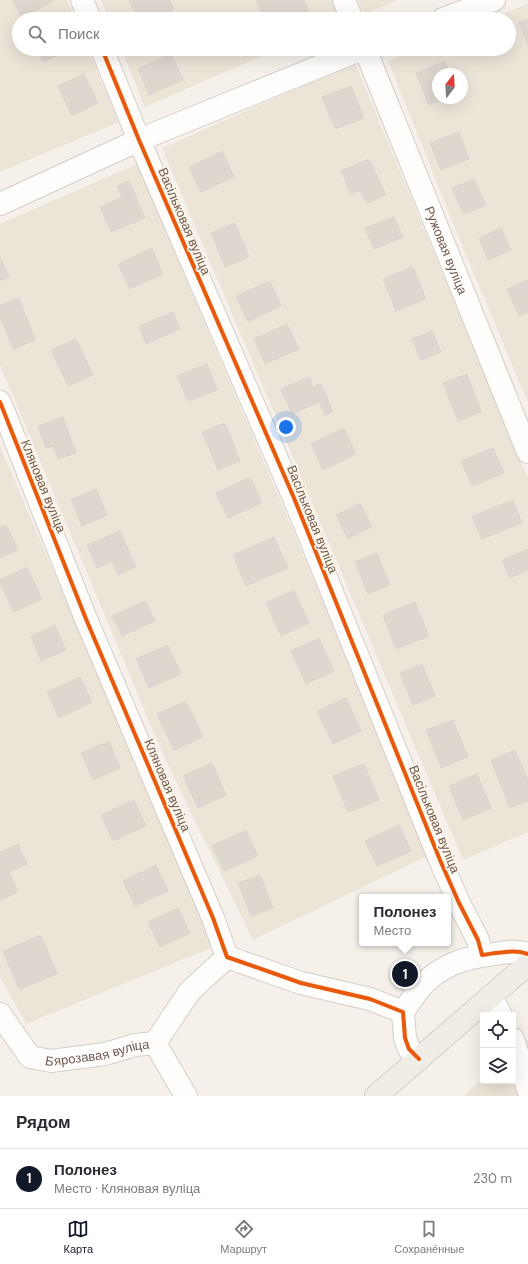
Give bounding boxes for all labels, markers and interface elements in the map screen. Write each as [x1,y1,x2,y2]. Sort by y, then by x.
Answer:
search box [12,12,516,56]
icon: search [26,23,48,45]
text: Поиск [58,24,100,44]
north arrow [432,68,468,104]
street label: Васільковая вуліца [154,165,215,278]
street label: Ружовая вуліца [420,204,472,298]
your location [276,417,296,437]
street label: Кляновая вуліца [17,437,70,536]
street label: Васільковая вуліца [283,463,342,576]
street label: Кляновая вуліца [140,736,195,835]
street label: Васільковая вуліца [405,763,464,876]
popup [359,894,451,946]
text: Полонез [374,902,436,922]
text: Место [374,922,411,939]
pin: 1 [392,959,418,989]
map controls [480,1012,516,1084]
button: locate [480,1012,516,1048]
street label: Бярозавая вуліца [44,1036,151,1070]
button: layers [480,1048,516,1084]
text: Рядом [16,1111,71,1133]
text: Полонез [54,1160,117,1180]
text: 1 [27,1170,31,1187]
text: 230 m [473,1170,512,1187]
text: Место · Кляновая вуліца [54,1180,200,1197]
tab: Карта [64,1218,93,1256]
tab: Маршрут [220,1218,267,1256]
tab: Сохранённые [394,1218,464,1256]

